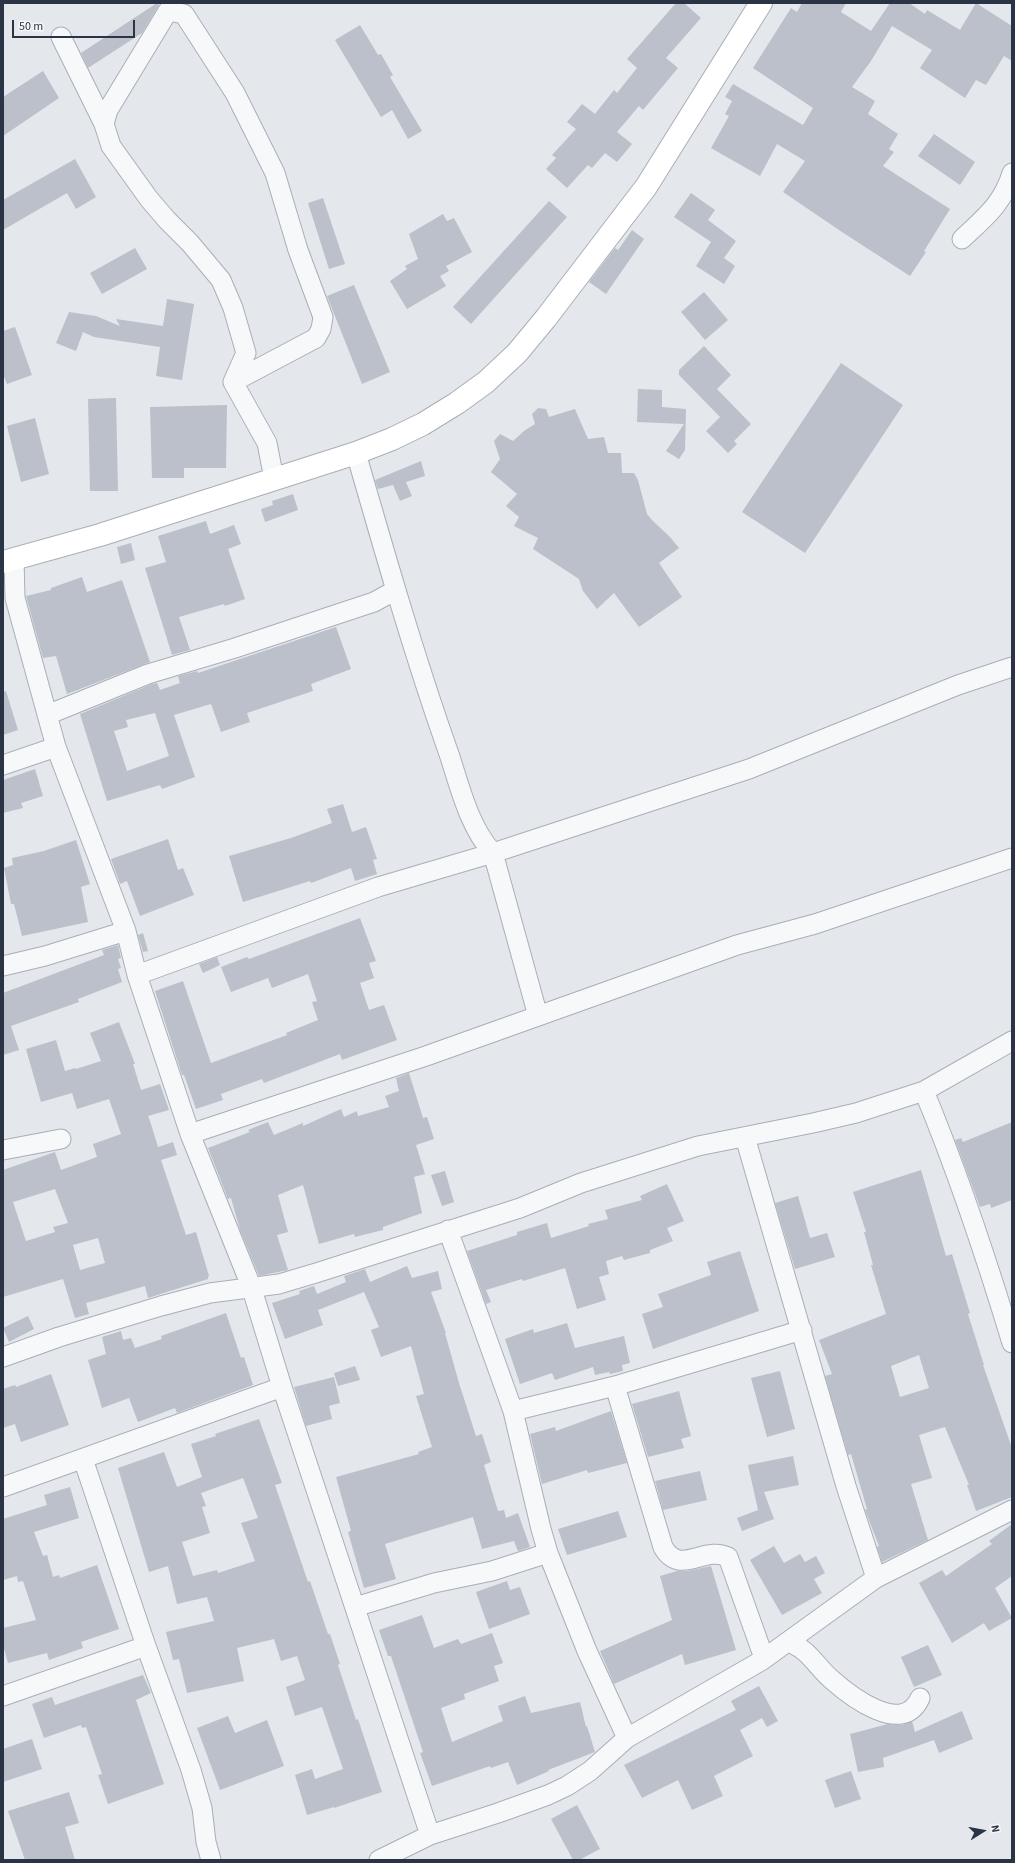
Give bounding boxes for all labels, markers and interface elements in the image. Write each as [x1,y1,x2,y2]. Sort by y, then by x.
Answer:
scale bar [14,12,137,38]
text: 50 m [19,18,43,35]
north arrow [963,1811,1003,1851]
text: N [987,1824,1003,1834]

